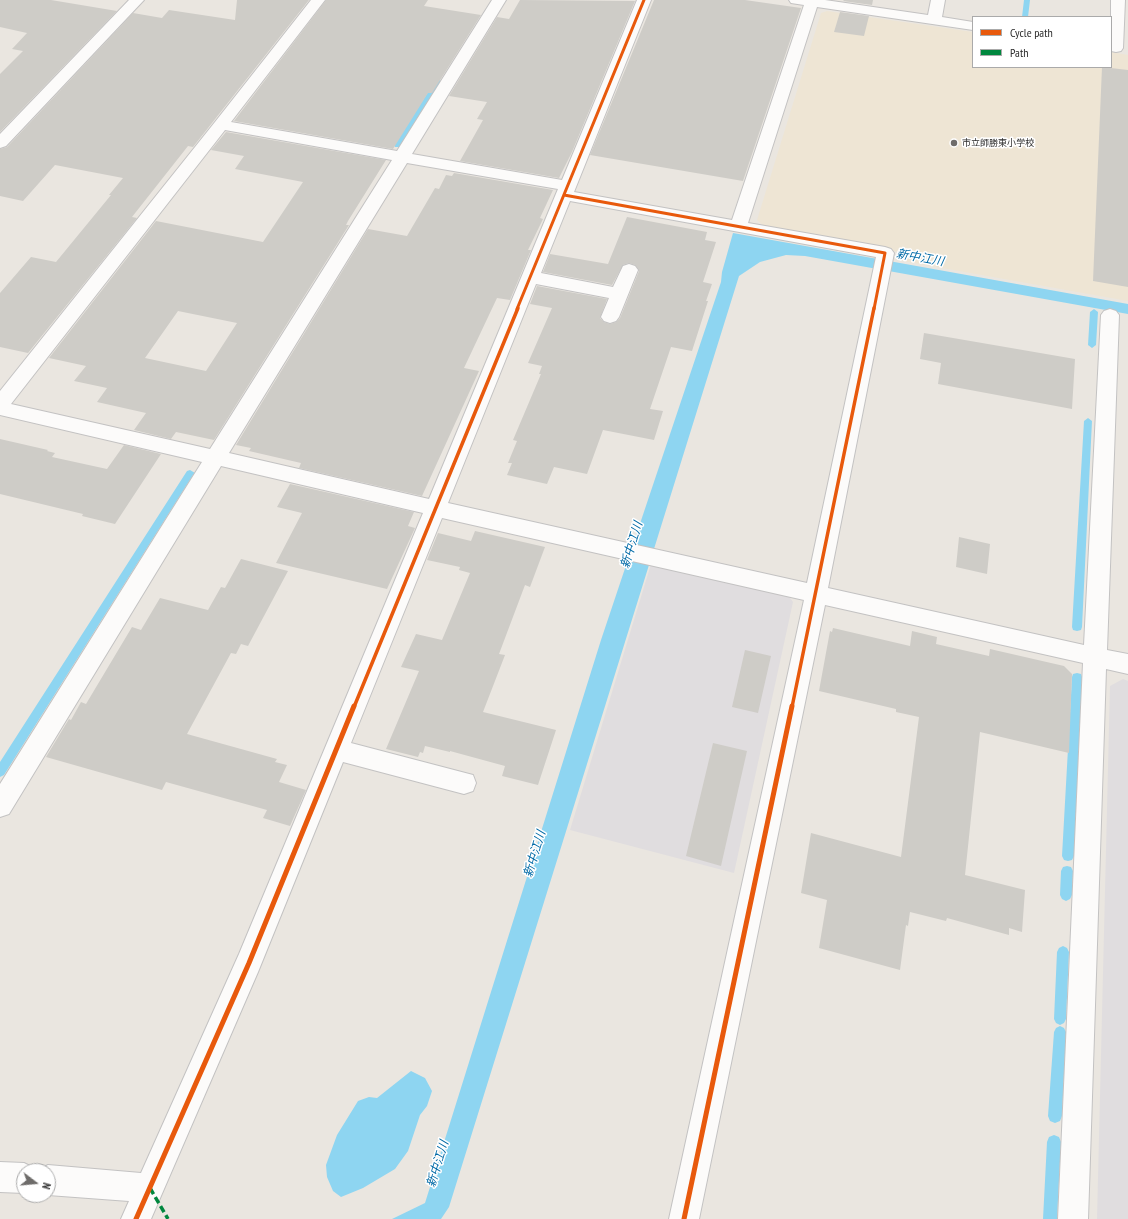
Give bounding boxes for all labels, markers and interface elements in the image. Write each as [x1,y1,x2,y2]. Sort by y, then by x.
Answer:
legend [972,16,1112,68]
text: Cycle path [1010,25,1053,40]
text: Path [1010,45,1028,60]
marker: 市立師勝東小学校 [949,138,959,148]
place label: 市立師勝東小学校 [962,138,1034,148]
water label: 新中江川 [895,247,945,269]
water label: 新中江川 [618,520,646,570]
water label: 新中江川 [521,829,549,879]
water label: 新中江川 [424,1139,452,1189]
north arrow [16,1163,56,1203]
text: N [39,1181,54,1191]

